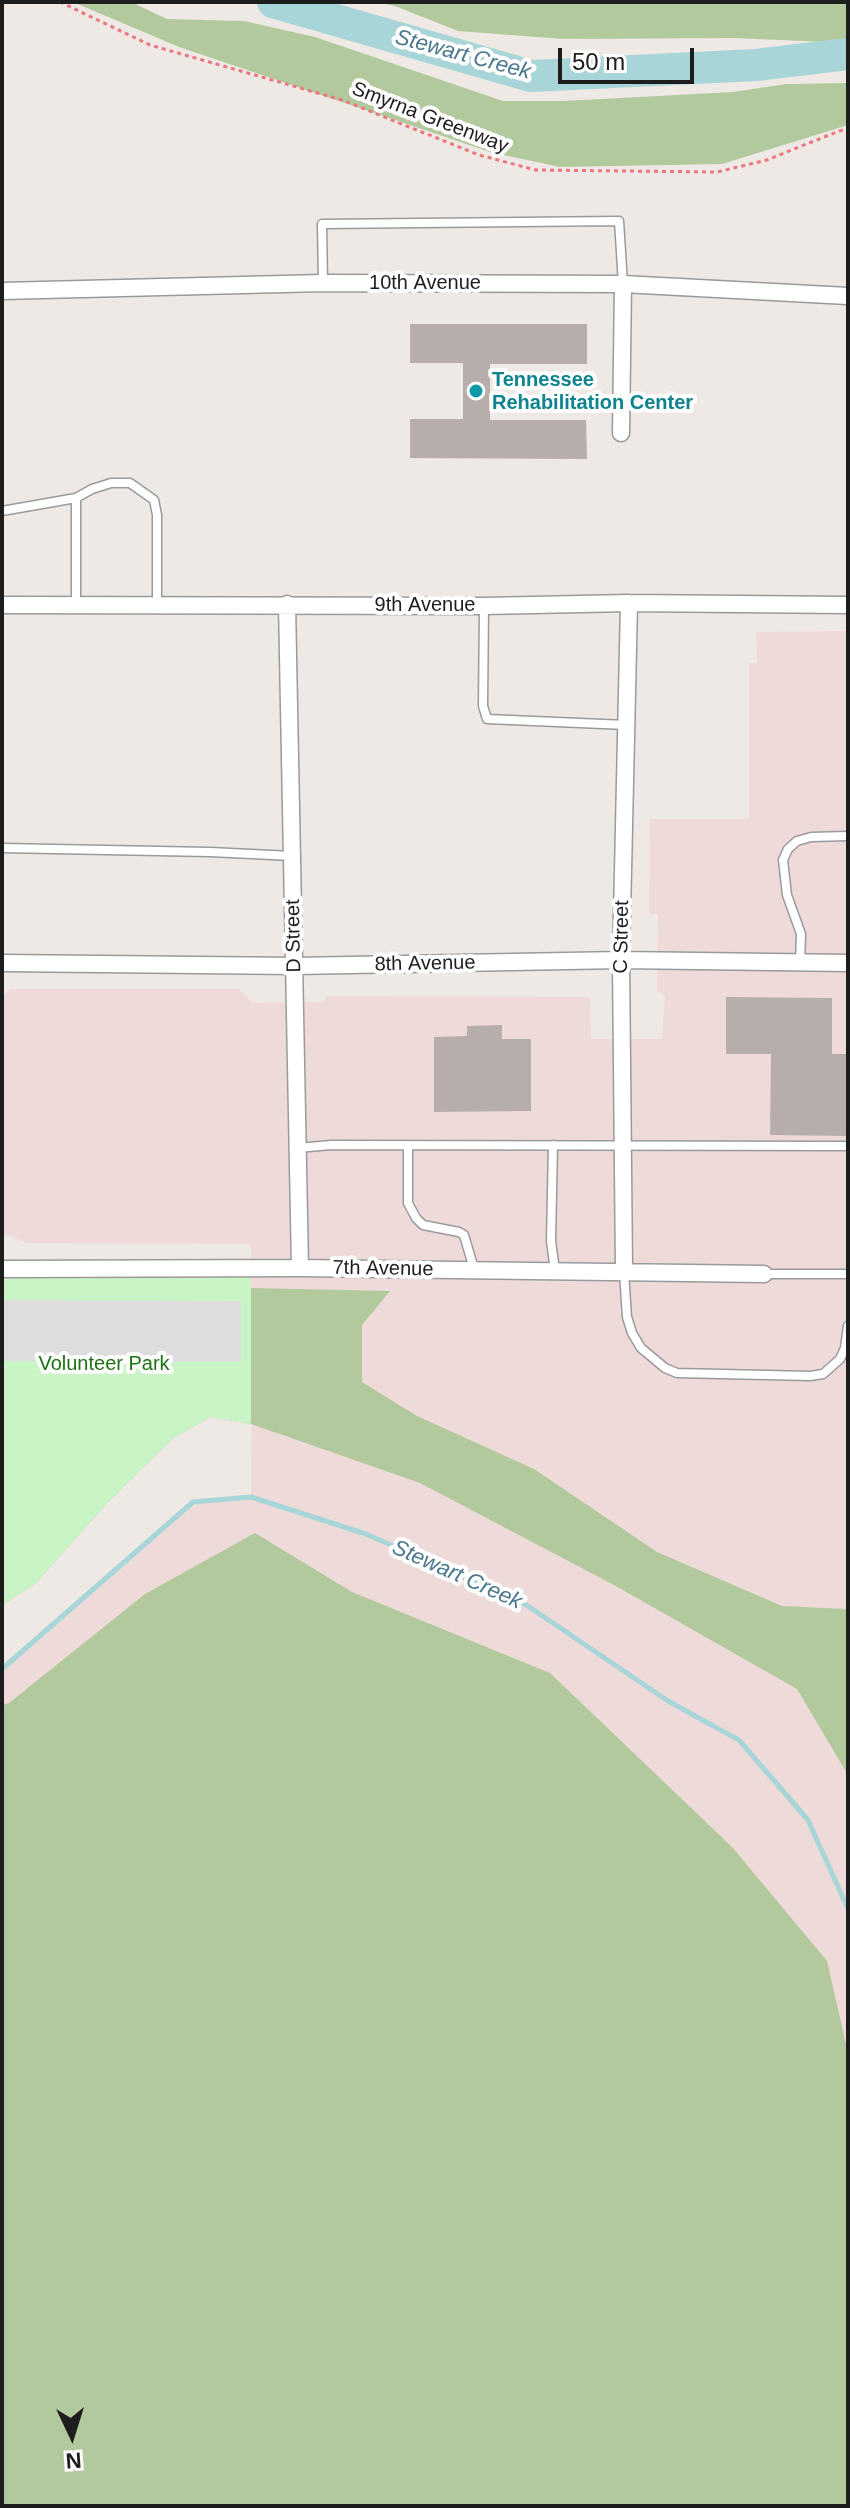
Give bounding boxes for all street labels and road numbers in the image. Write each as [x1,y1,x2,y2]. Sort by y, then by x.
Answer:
street label: Smyrna Greenway [348,77,512,159]
street label: 10th Avenue [369,271,481,295]
street label: 9th Avenue [375,593,475,617]
street label: D Street [281,899,307,973]
street label: C Street [609,900,635,974]
street label: 8th Avenue [374,951,476,977]
street label: 7th Avenue [332,1256,434,1282]

